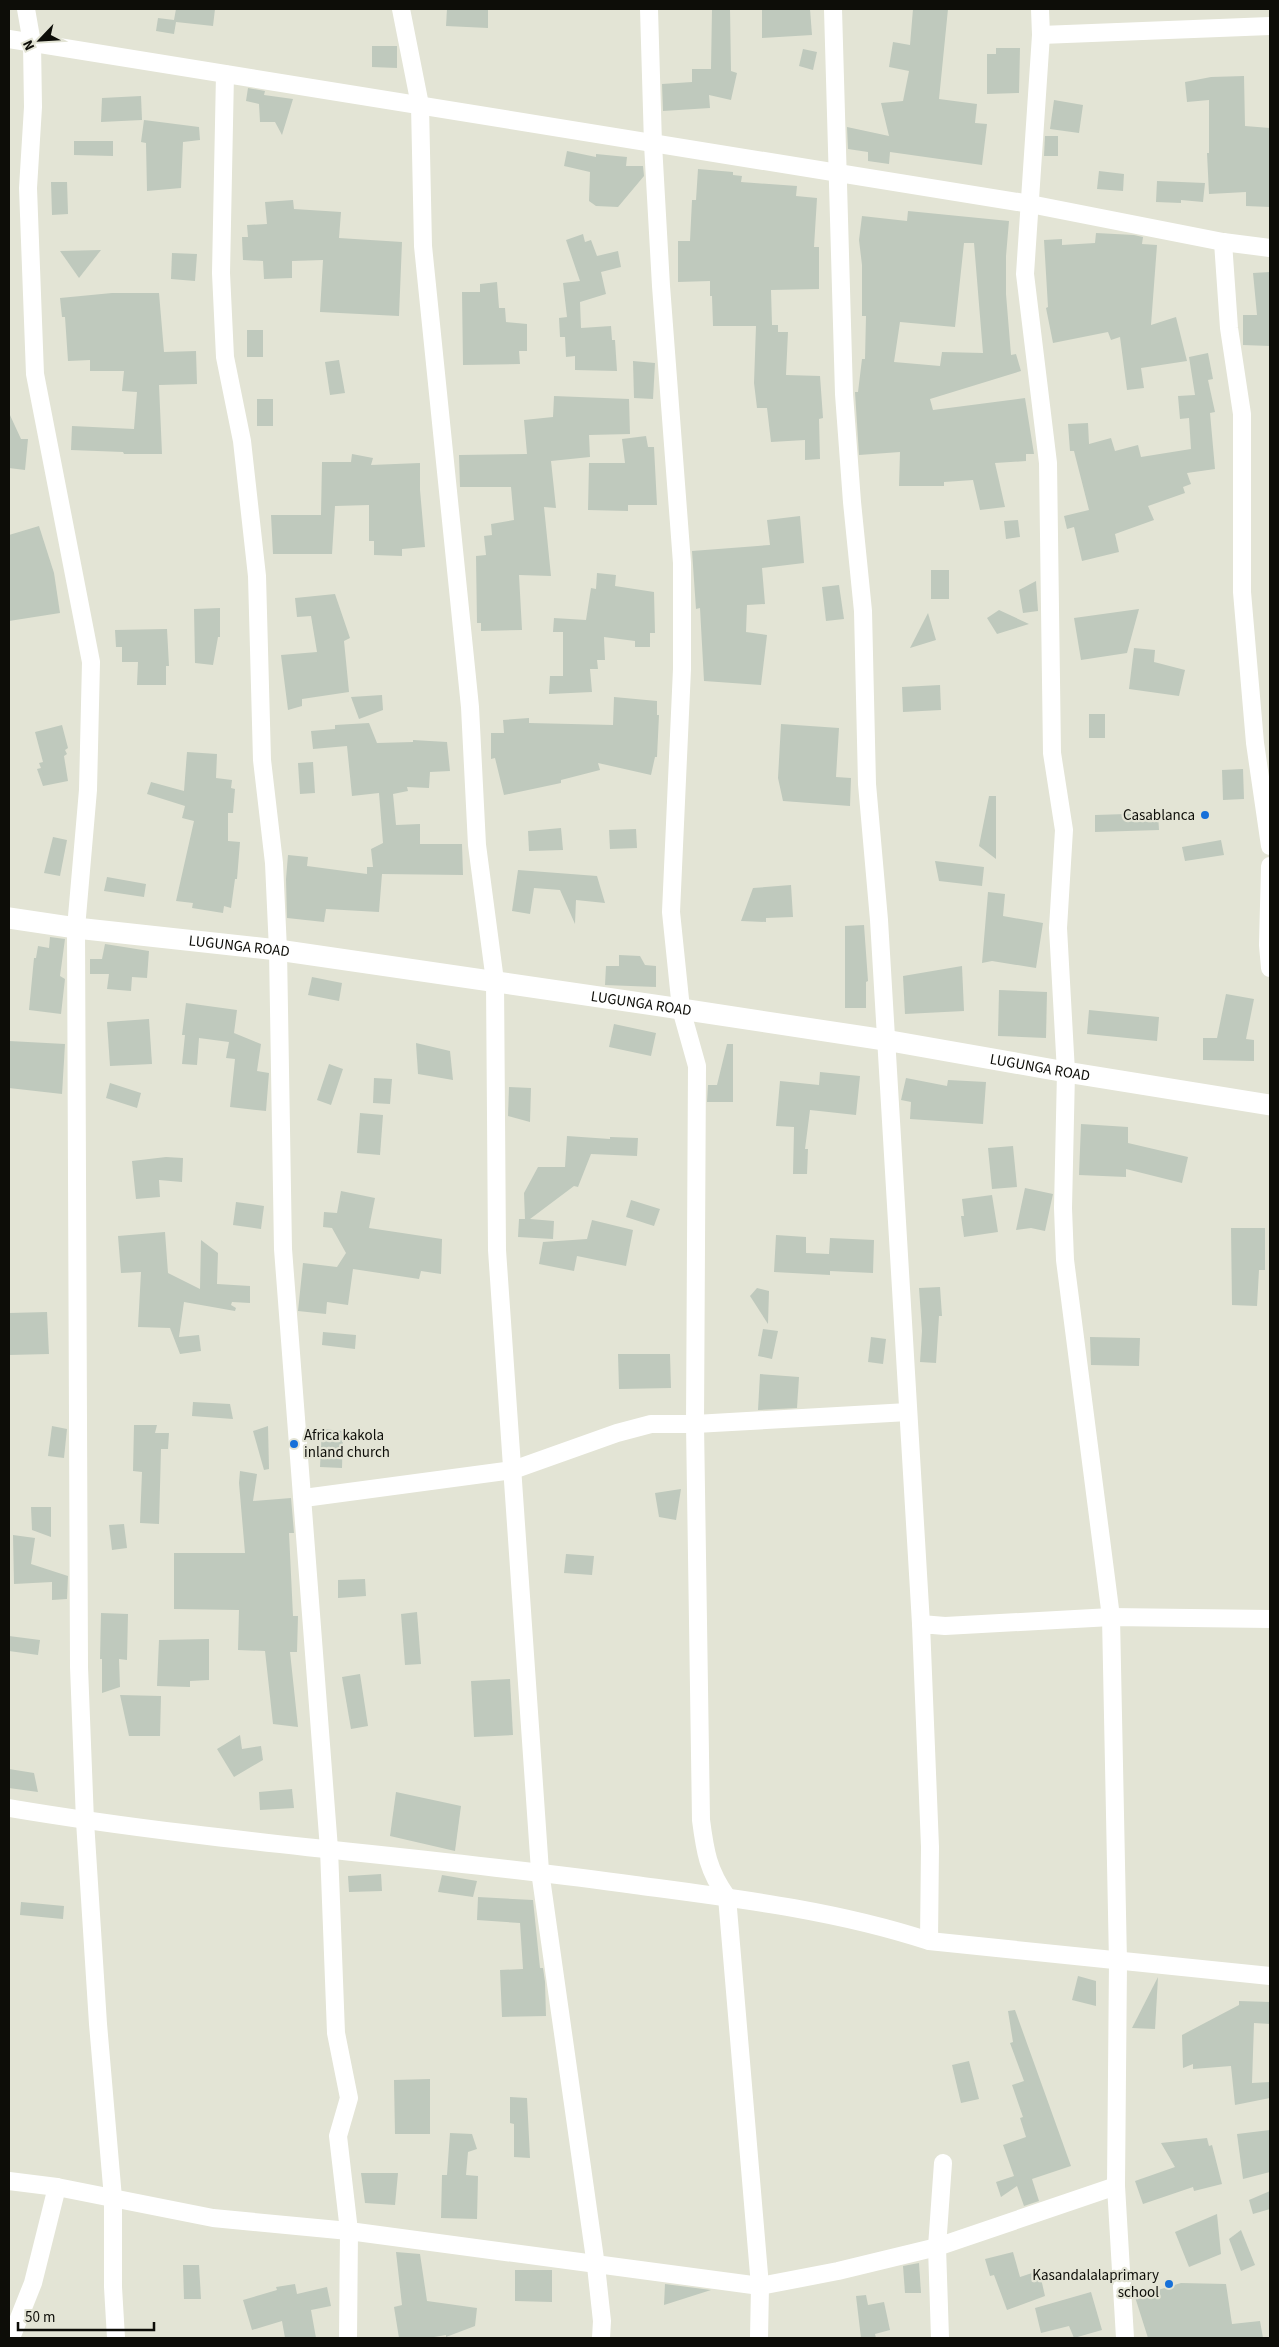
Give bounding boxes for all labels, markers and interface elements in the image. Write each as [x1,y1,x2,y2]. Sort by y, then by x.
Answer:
north arrow [15,15,65,65]
text: N [18,37,40,54]
place label: Casablanca [1123,805,1195,826]
marker: Casablanca [1199,809,1211,821]
street label: LUGUNGA ROAD [188,930,291,963]
street label: LUGUNGA ROAD [589,986,693,1021]
street label: LUGUNGA ROAD [988,1049,1092,1087]
place label: Africa kakola inland church [304,1425,390,1463]
marker: Africa kakola inland church [288,1438,300,1450]
place label: Kasandalalaprimary school [1032,2265,1159,2303]
marker: Kasandalalaprimary school [1163,2278,1175,2290]
scale bar [18,2300,154,2332]
text: 50 m [25,2307,55,2328]

